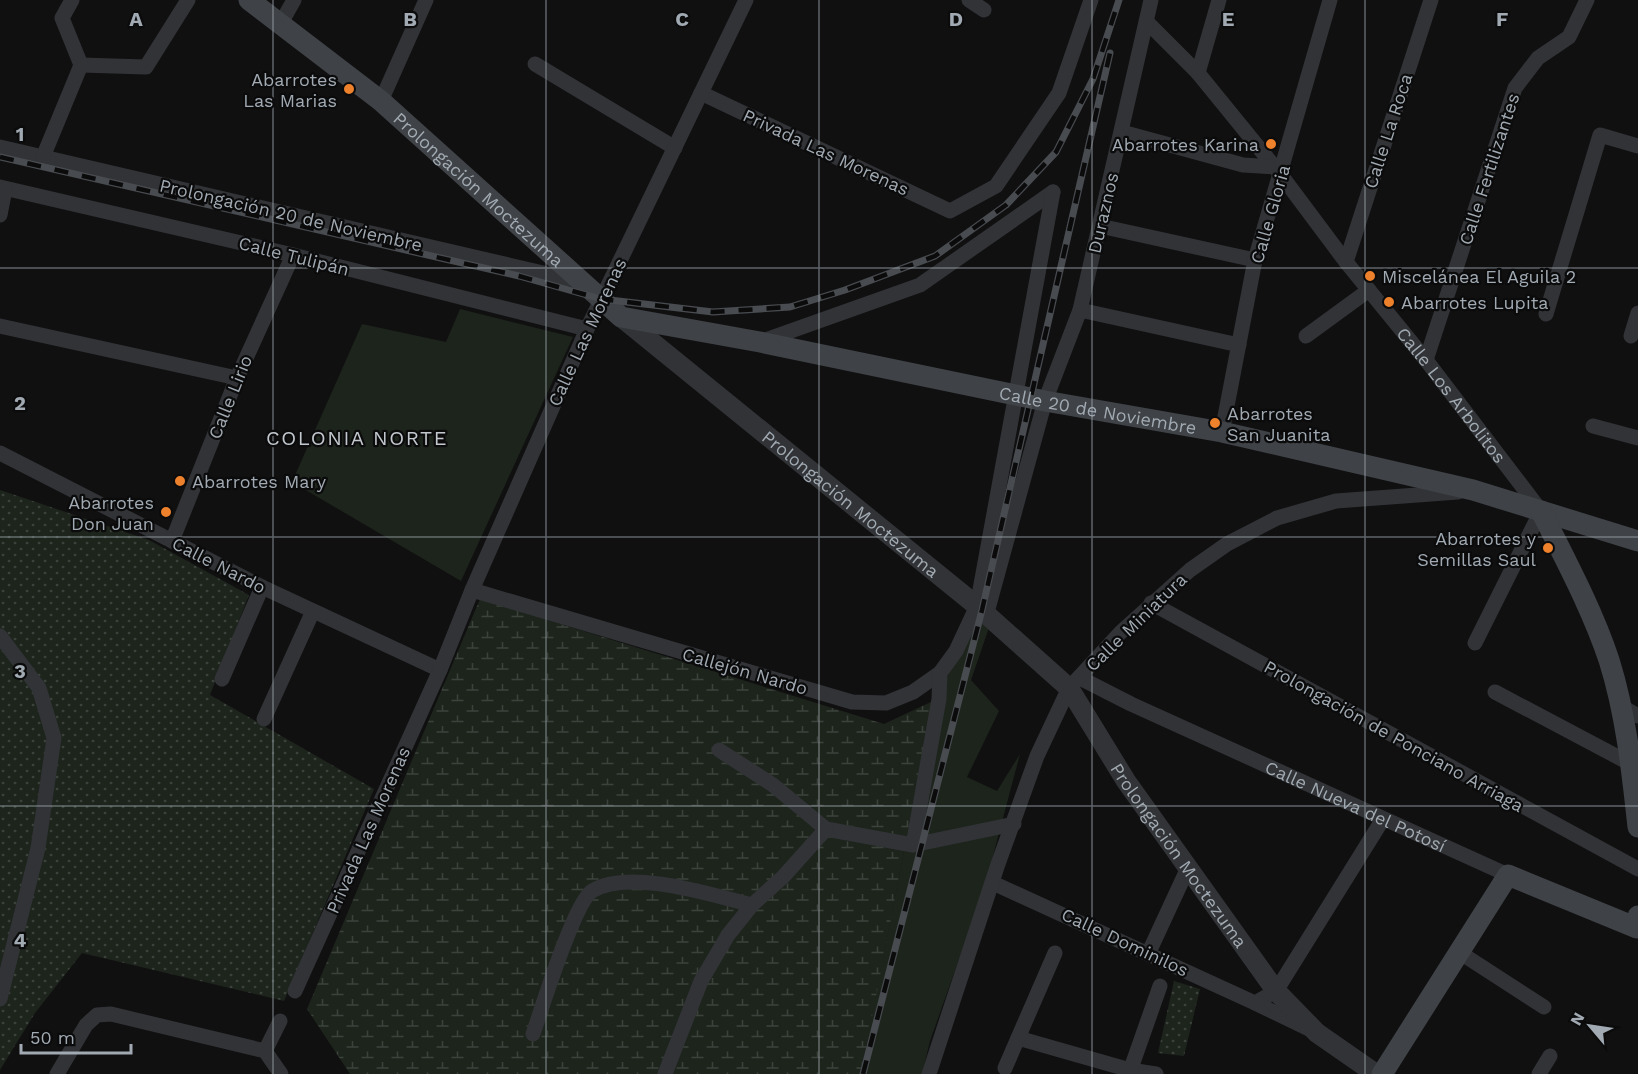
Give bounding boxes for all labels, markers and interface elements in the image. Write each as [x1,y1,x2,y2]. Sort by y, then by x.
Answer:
text: A [129,7,143,31]
text: B [403,7,417,31]
text: C [675,7,689,31]
text: D [949,7,963,31]
text: E [1222,7,1234,31]
text: F [1496,7,1508,31]
place label: Abarrotes Las Marias [243,69,337,111]
street label: Calle La Roca [1360,71,1416,191]
marker: Abarrotes Las Marias [342,82,356,96]
street label: Calle Fertilizantes [1455,91,1523,247]
street label: Privada Las Morenas [740,104,912,200]
street label: Prolongación Moctezuma [390,107,568,271]
text: 1 [16,122,24,146]
place label: Abarrotes Karina [1112,134,1259,155]
marker: Abarrotes Karina [1264,137,1278,151]
street label: Calle Gloria [1246,162,1294,266]
street label: Duraznos [1084,170,1122,256]
street label: Prolongación 20 de Noviembre [158,175,424,255]
street label: Calle Tulipán [236,232,352,280]
street label: Calle Las Morenas [543,255,631,409]
place label: Miscelánea El Aguila 2 [1382,266,1576,287]
marker: Miscelánea El Aguila 2 [1363,269,1377,283]
place label: Abarrotes Lupita [1401,292,1548,313]
marker: Abarrotes Lupita [1382,295,1396,309]
street label: Calle Los Arbolitos [1393,323,1511,467]
street label: Calle Lirio [204,352,256,442]
street label: Calle 20 de Noviembre [997,381,1198,438]
text: 2 [14,391,26,415]
place label: Abarrotes San Juanita [1227,403,1330,445]
marker: Abarrotes San Juanita [1208,416,1222,430]
district label: COLONIA NORTE [266,426,448,450]
street label: Prolongación Moctezuma [758,426,943,581]
place label: Abarrotes Mary [192,471,327,492]
marker: Abarrotes Mary [173,474,187,488]
place label: Abarrotes Don Juan [68,492,154,534]
marker: Abarrotes Don Juan [159,505,173,519]
place label: Abarrotes y Semillas Saul [1417,528,1537,570]
street label: Calle Nardo [169,532,269,598]
marker: Abarrotes y Semillas Saul [1541,541,1555,555]
street label: Calle Miniatura [1081,569,1191,675]
street label: Callejón Nardo [680,643,810,699]
street label: Prolongación de Ponciano Arriaga [1261,656,1527,816]
text: 3 [14,659,26,683]
street label: Privada Las Morenas [322,743,414,917]
street label: Calle Nueva del Potosí [1262,756,1450,856]
street label: Prolongación Moctezuma [1107,759,1252,951]
street label: Calle Dominilos [1058,903,1192,981]
text: 4 [14,928,27,952]
north arrow [1560,996,1620,1056]
text: N [1566,1009,1589,1029]
scale bar [21,1017,130,1055]
text: 50 m [30,1027,75,1048]

